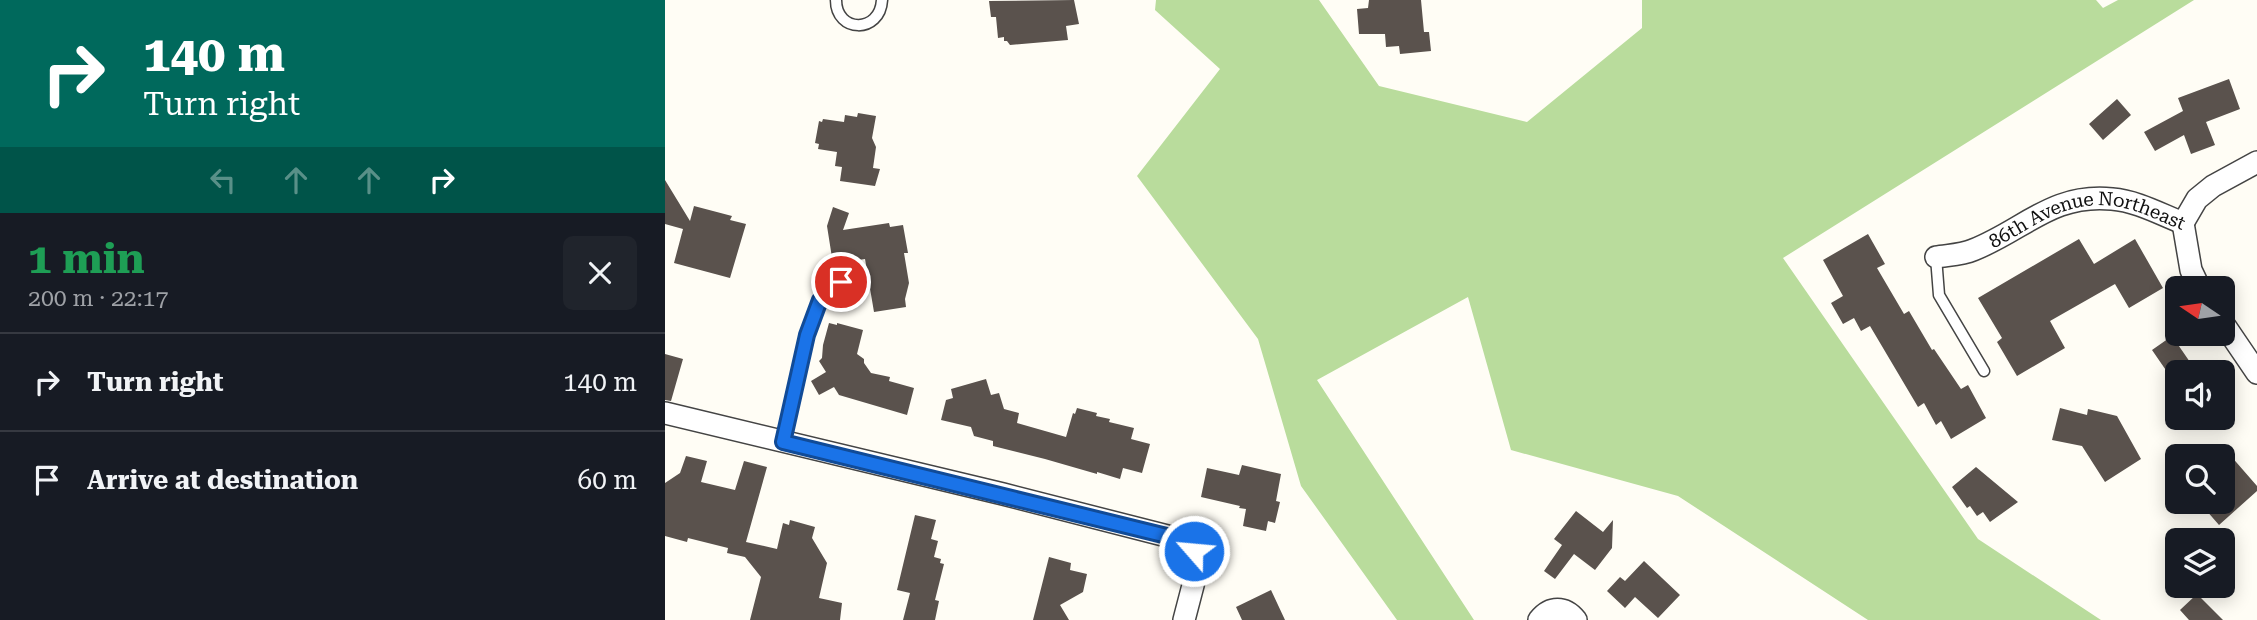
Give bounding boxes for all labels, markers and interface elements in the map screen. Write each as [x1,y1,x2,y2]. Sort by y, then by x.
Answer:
text: 140 m [143,26,285,83]
icon: right [28,28,119,119]
text: Turn right [143,85,300,123]
icon: left [204,161,242,199]
icon: ahead [277,161,315,199]
icon: ahead [350,161,388,199]
icon: right [423,161,461,199]
street label: 86th Avenue Northeast [1985,187,2189,253]
text: 1 min [28,234,145,283]
button: close [563,236,637,310]
pin [811,252,871,312]
icon: arrive [822,263,860,301]
north arrow [2165,276,2235,346]
map controls [2165,276,2235,598]
text: 200 m · 22:17 [28,285,168,312]
button: sound [2165,360,2235,430]
icon: right [28,363,66,401]
text: Turn right [87,367,223,397]
text: 140 m [563,367,637,397]
button: search [2165,444,2235,514]
icon: arrive [28,461,66,499]
text: Arrive at destination [87,465,358,495]
text: 60 m [578,465,637,495]
position arrow [1157,514,1231,588]
button: layers [2165,528,2235,598]

